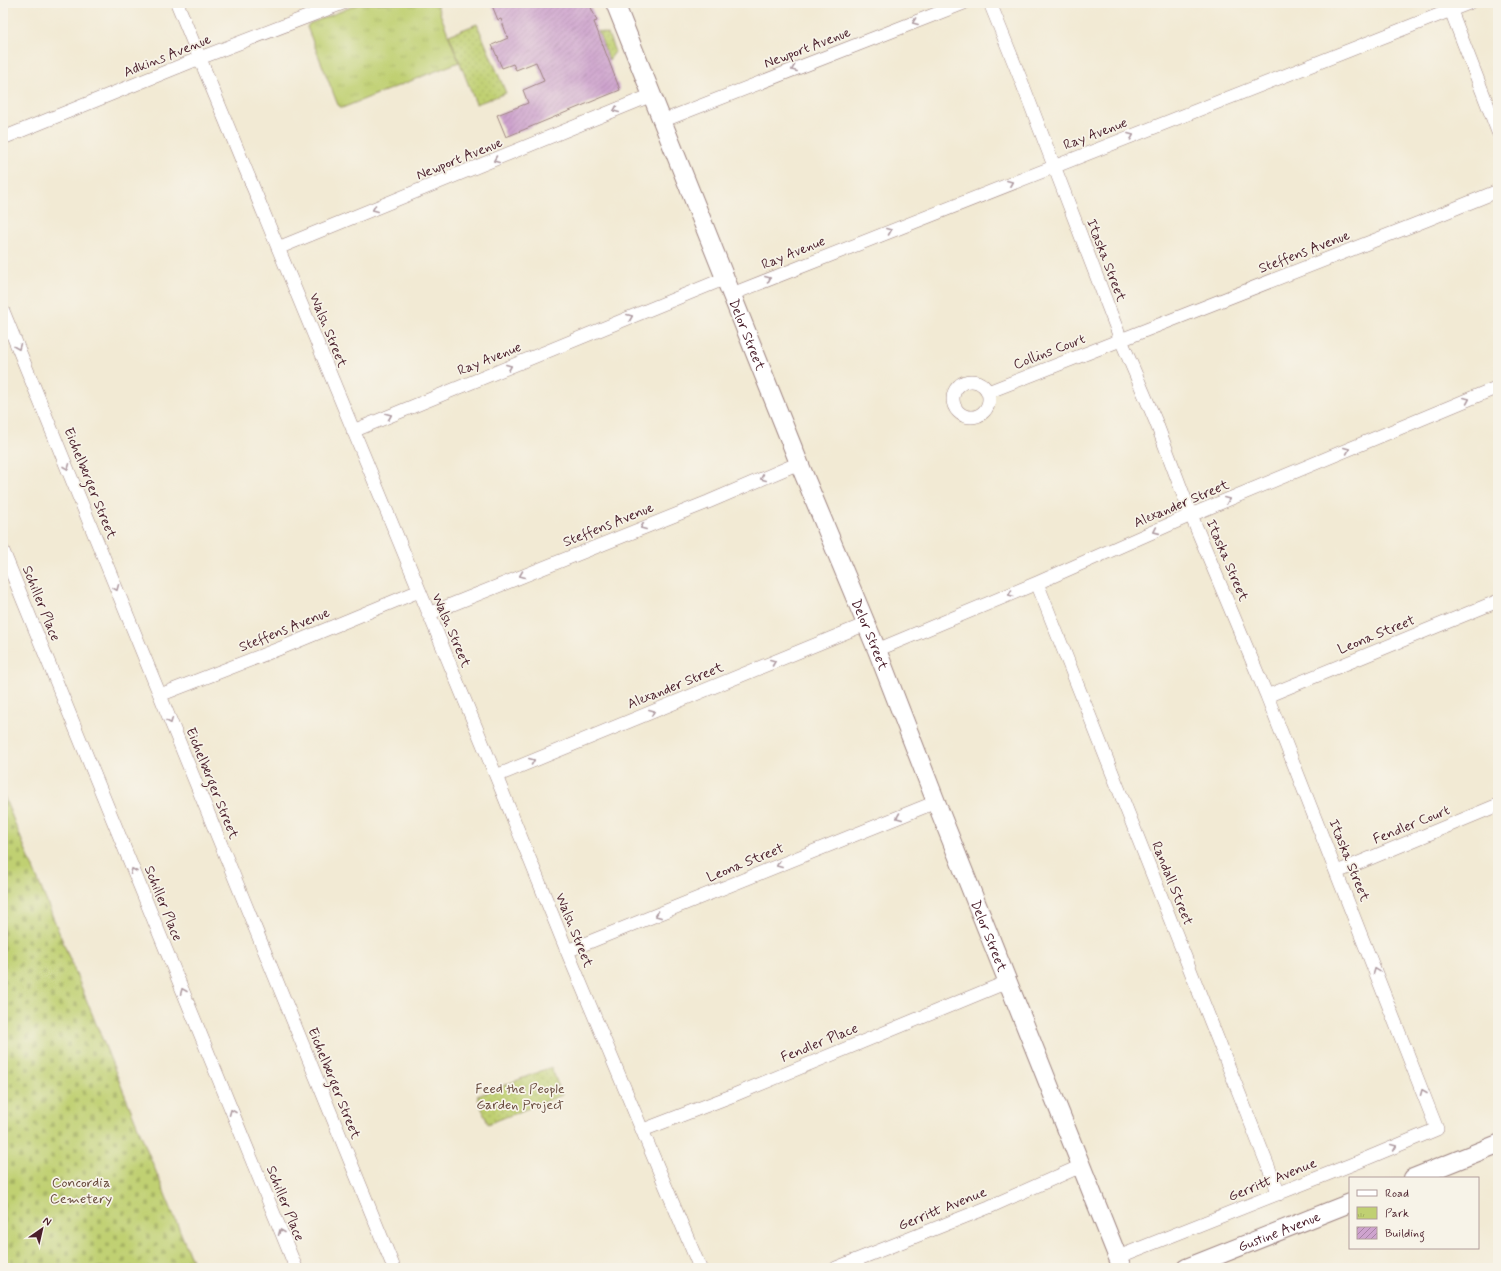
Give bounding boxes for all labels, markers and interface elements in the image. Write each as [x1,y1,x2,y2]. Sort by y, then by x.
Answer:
one-way arrow [911,18,918,26]
street label: Newport Avenue [761,23,854,73]
street label: Adkins Avenue [121,30,214,82]
one-way arrow [790,65,797,73]
one-way arrow [612,106,619,114]
street label: Ray Avenue [1061,113,1130,154]
one-way arrow [1128,132,1135,140]
street label: Newport Avenue [414,133,506,184]
one-way arrow [492,155,500,163]
one-way arrow [1007,180,1014,188]
one-way arrow [372,204,380,212]
street label: Itaska Street [1082,216,1130,305]
street label: Steffens Avenue [1256,226,1353,278]
one-way arrow [886,228,893,236]
street label: Ray Avenue [759,232,828,274]
one-way arrow [765,276,772,284]
street label: Walsh Street [305,290,351,371]
street label: Delor Street [724,296,769,374]
one-way arrow [626,314,633,322]
street label: Collins Court [1011,330,1088,374]
street label: Ray Avenue [455,338,524,380]
one-way arrow [13,343,21,350]
one-way arrow [506,363,513,371]
one-way arrow [1463,397,1471,405]
one-way arrow [385,413,393,421]
street label: Eichelberger Street [58,425,121,543]
one-way arrow [1343,447,1351,455]
one-way arrow [62,464,70,471]
one-way arrow [760,473,768,481]
street label: Alexander Street [1131,475,1233,532]
one-way arrow [1223,497,1231,505]
street label: Steffens Avenue [560,498,657,551]
street label: Itaska Street [1202,517,1253,605]
one-way arrow [640,523,647,531]
one-way arrow [1152,526,1159,534]
street label: Schiller Place [18,563,64,644]
one-way arrow [519,571,526,579]
one-way arrow [111,583,119,591]
one-way arrow [1007,589,1015,597]
street label: Walsh Street [427,591,475,671]
street label: Delor Street [847,596,892,674]
street label: Steffens Avenue [236,603,333,656]
street label: Leona Street [1335,611,1418,659]
street label: Alexander Street [625,658,727,713]
one-way arrow [769,659,776,667]
one-way arrow [649,708,656,716]
one-way arrow [166,717,174,724]
street label: Eichelberger Street [180,725,243,843]
one-way arrow [527,758,535,766]
street label: Fendler Court [1370,801,1452,848]
one-way arrow [896,812,904,820]
street label: Itaska Street [1324,817,1374,905]
street label: Leona Street [704,839,787,887]
street label: Randall Street [1147,839,1197,928]
one-way arrow [775,861,782,869]
street label: Schiller Place [140,863,186,944]
one-way arrow [130,867,138,874]
street label: Walsh Street [551,890,597,971]
street label: Delor Street [966,898,1011,975]
one-way arrow [655,910,662,918]
one-way arrow [1372,968,1380,975]
one-way arrow [179,988,187,995]
street label: Fendler Place [778,1019,861,1067]
street label: Eichelberger Street [302,1025,365,1143]
park label: Feed the People Garden Project [475,1080,565,1114]
one-way arrow [1420,1089,1428,1097]
one-way arrow [228,1108,236,1115]
one-way arrow [1390,1144,1397,1152]
street label: Gerritt Avenue [1226,1154,1319,1206]
street label: Schiller Place [262,1163,308,1244]
park label: Concordia Cemetery [50,1174,112,1208]
legend [1349,1177,1479,1249]
street label: Gerritt Avenue [896,1183,989,1235]
text: Road [1385,1186,1409,1202]
text: Park [1385,1206,1409,1222]
street label: Gustine Avenue [1235,1208,1324,1257]
north arrow [22,1209,62,1249]
text: N [40,1214,54,1229]
text: Building [1385,1226,1425,1243]
one-way arrow [277,1228,285,1235]

